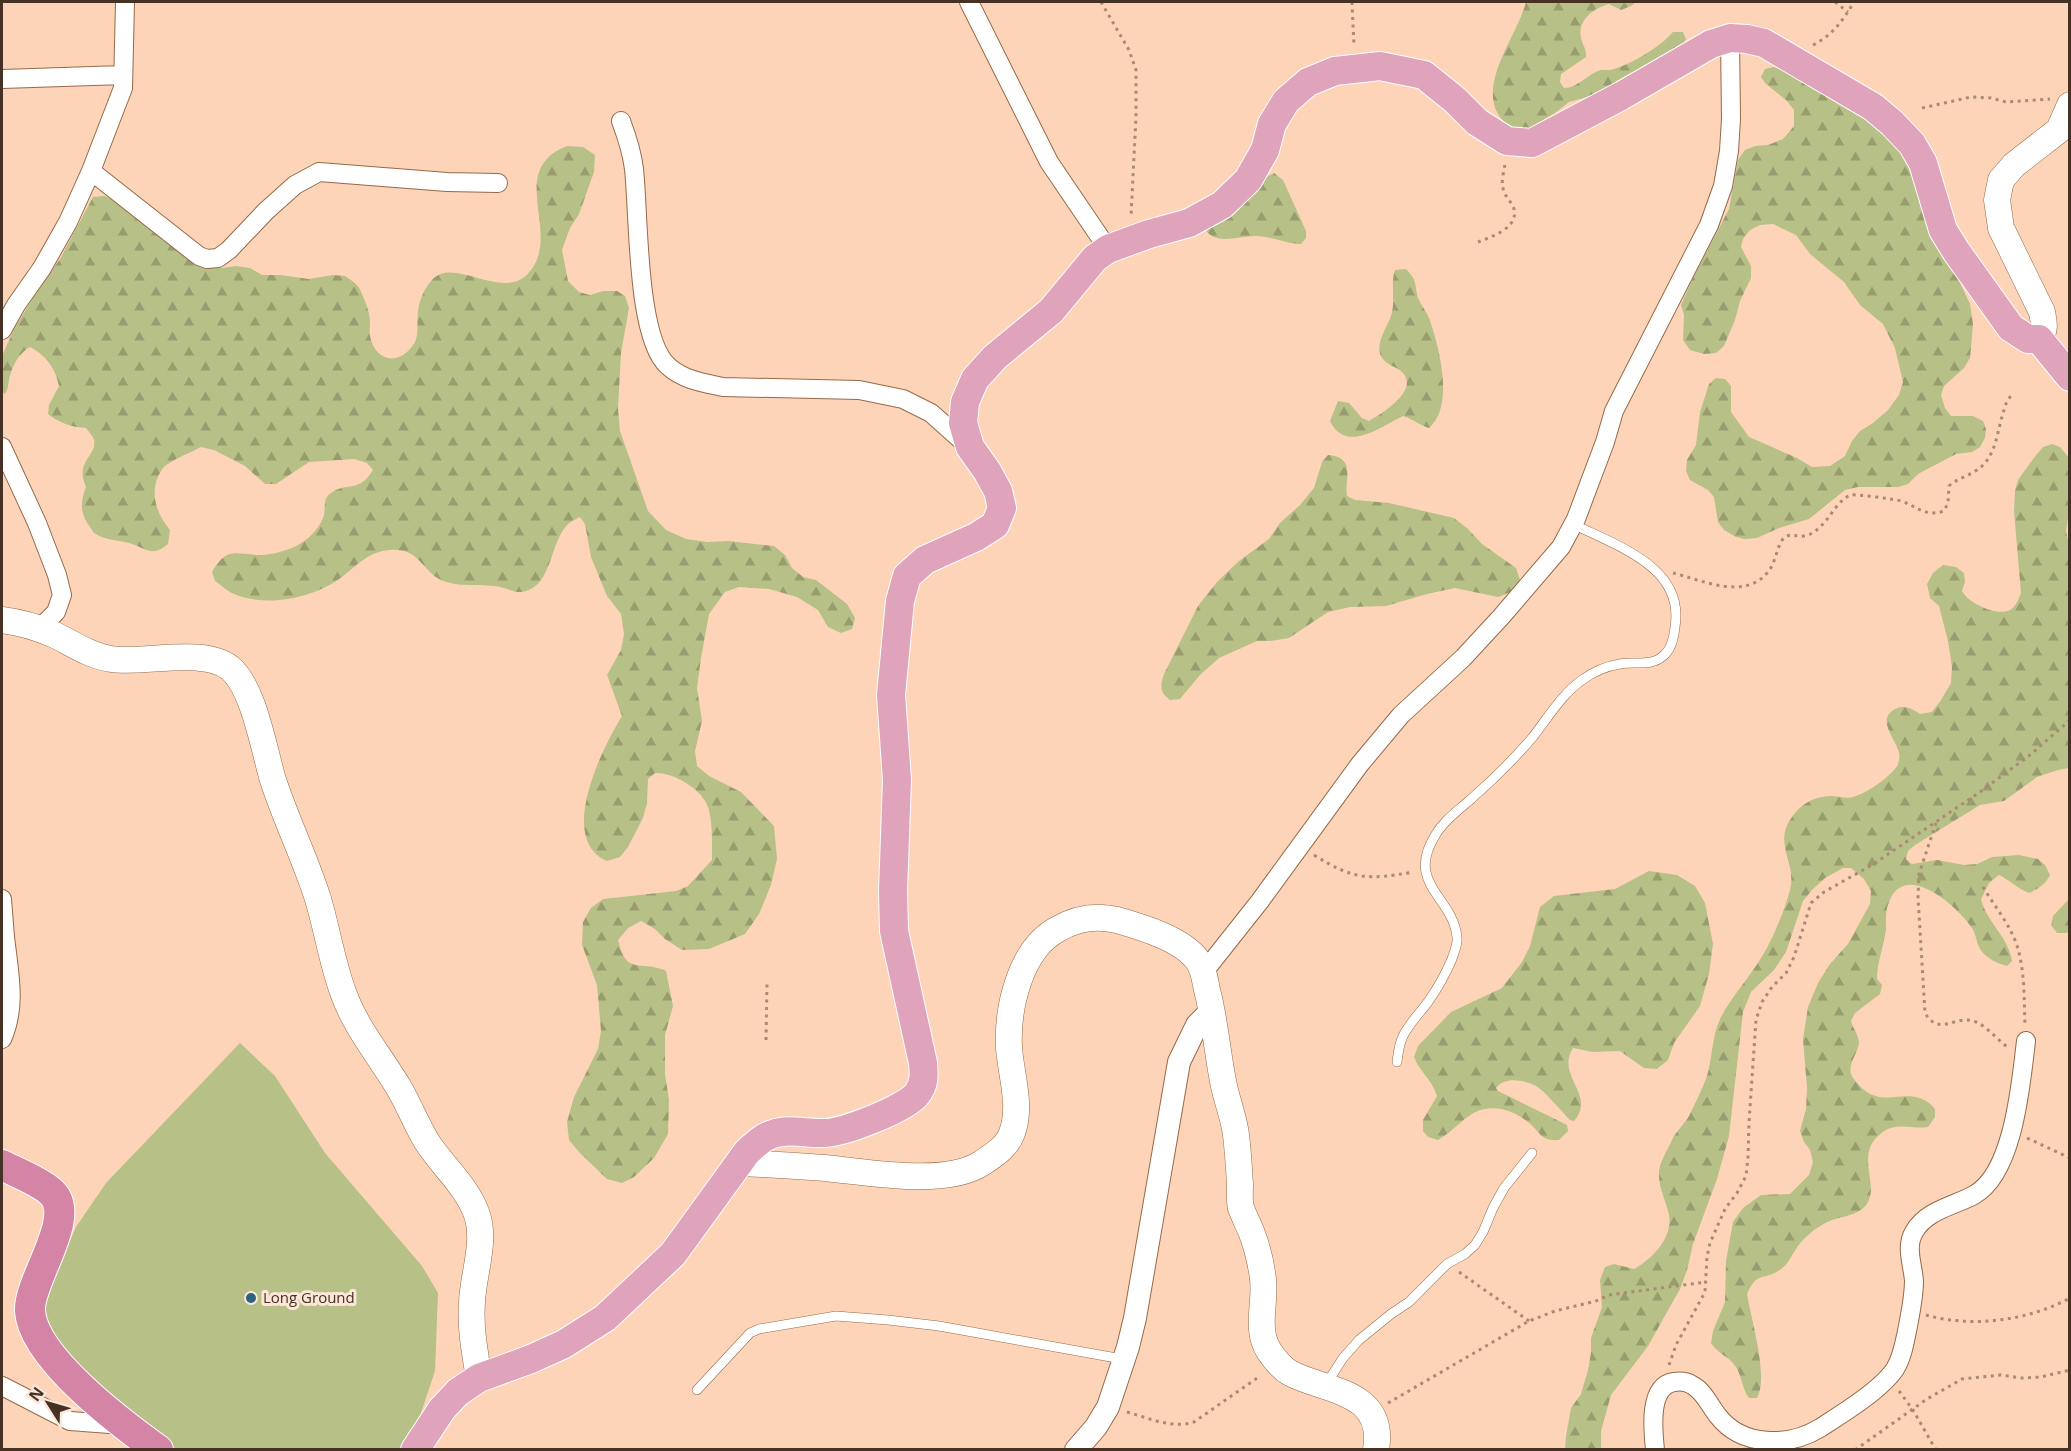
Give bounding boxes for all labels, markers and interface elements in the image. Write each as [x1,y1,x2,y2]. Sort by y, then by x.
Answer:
place label: Long Ground [263,1287,355,1307]
marker: Long Ground [244,1291,258,1305]
north arrow [18,1373,78,1433]
text: N [23,1382,49,1406]

